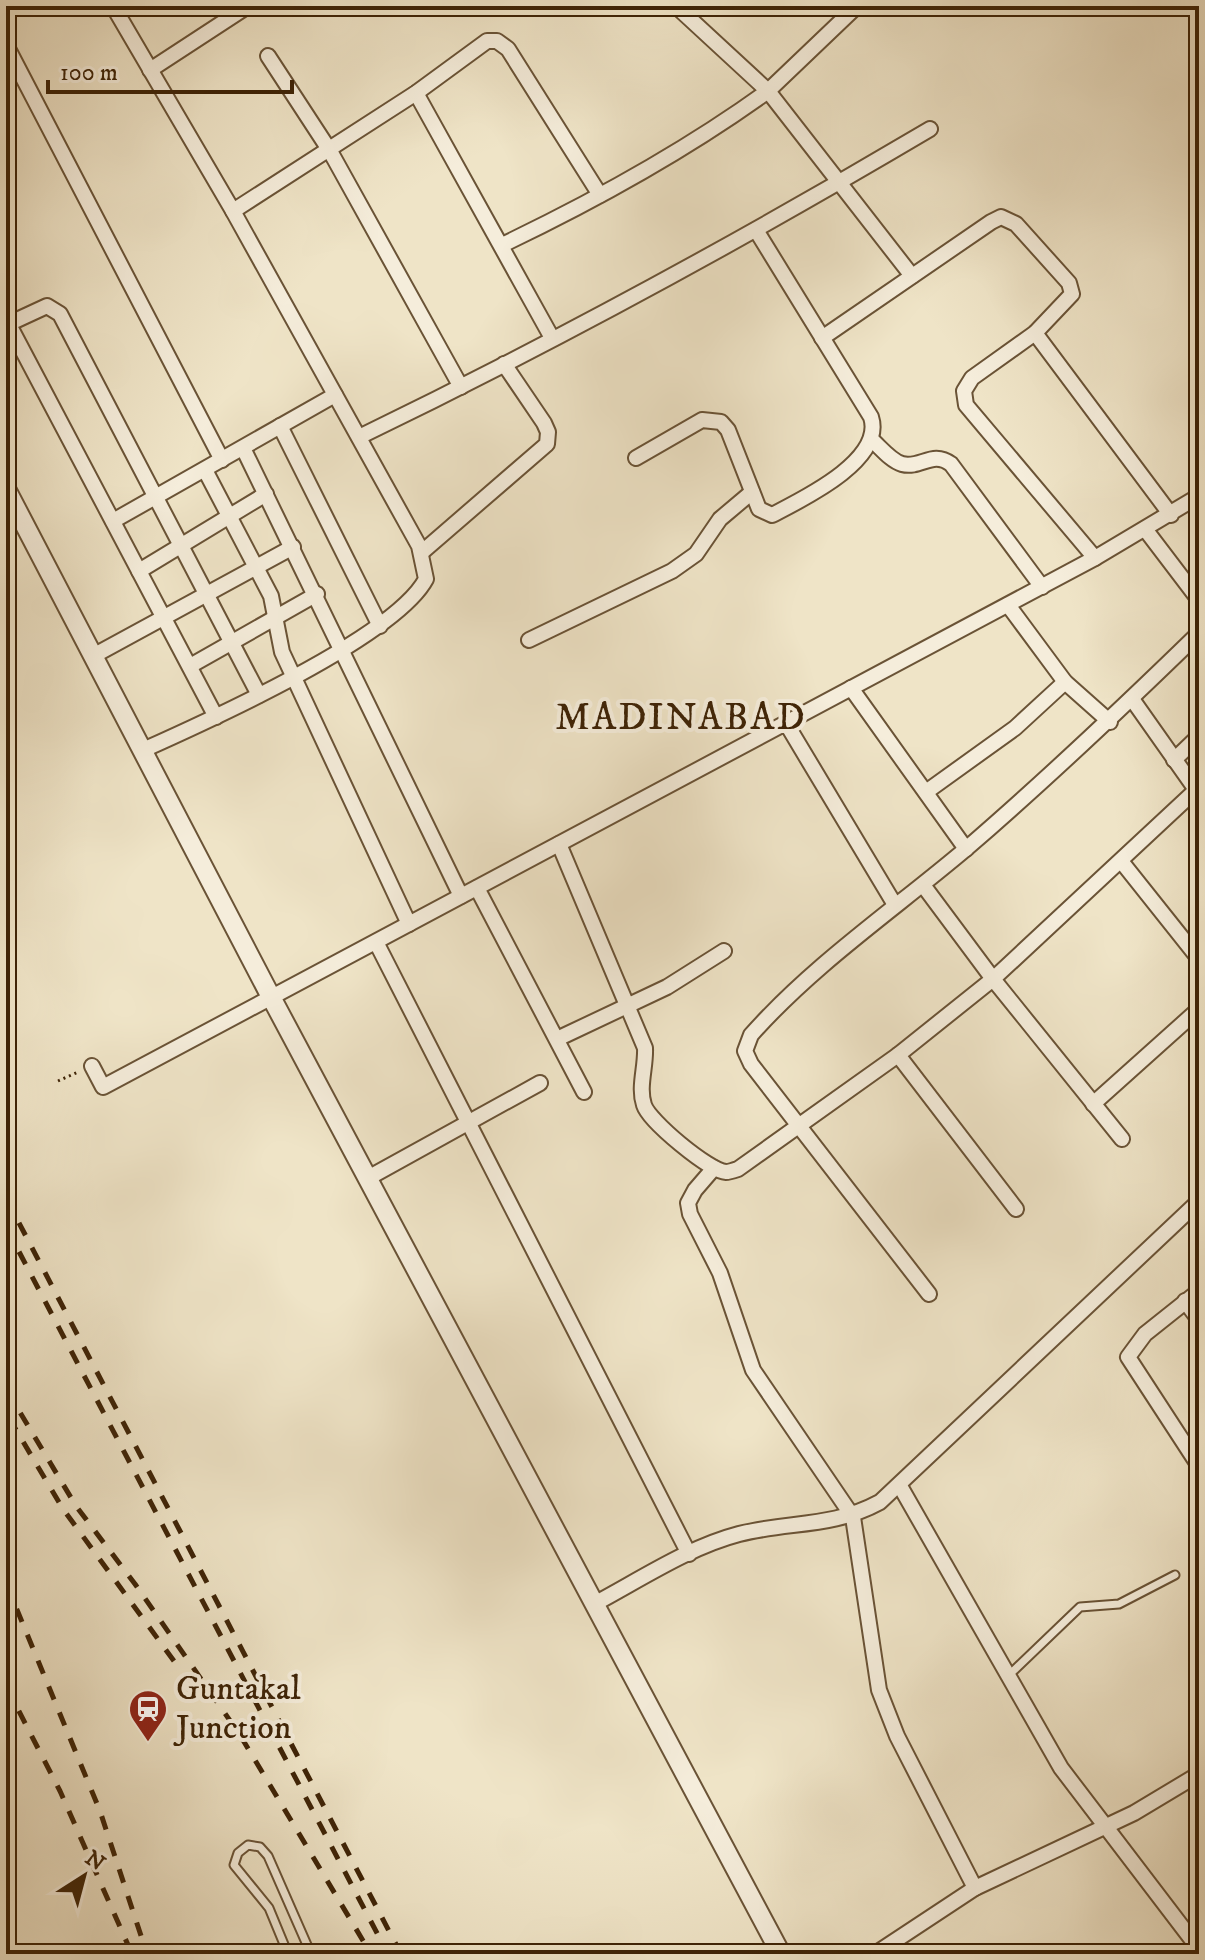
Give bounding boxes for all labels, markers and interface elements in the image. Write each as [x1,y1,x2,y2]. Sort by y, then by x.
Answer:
scale bar [48,44,292,94]
text: 100 m [60,58,118,88]
district label: MADINABAD [555,694,807,742]
place label: Guntakal Junction [173,1668,301,1749]
station icon: Guntakal Junction [127,1688,169,1743]
north arrow [44,1836,124,1916]
text: N [80,1845,110,1877]

